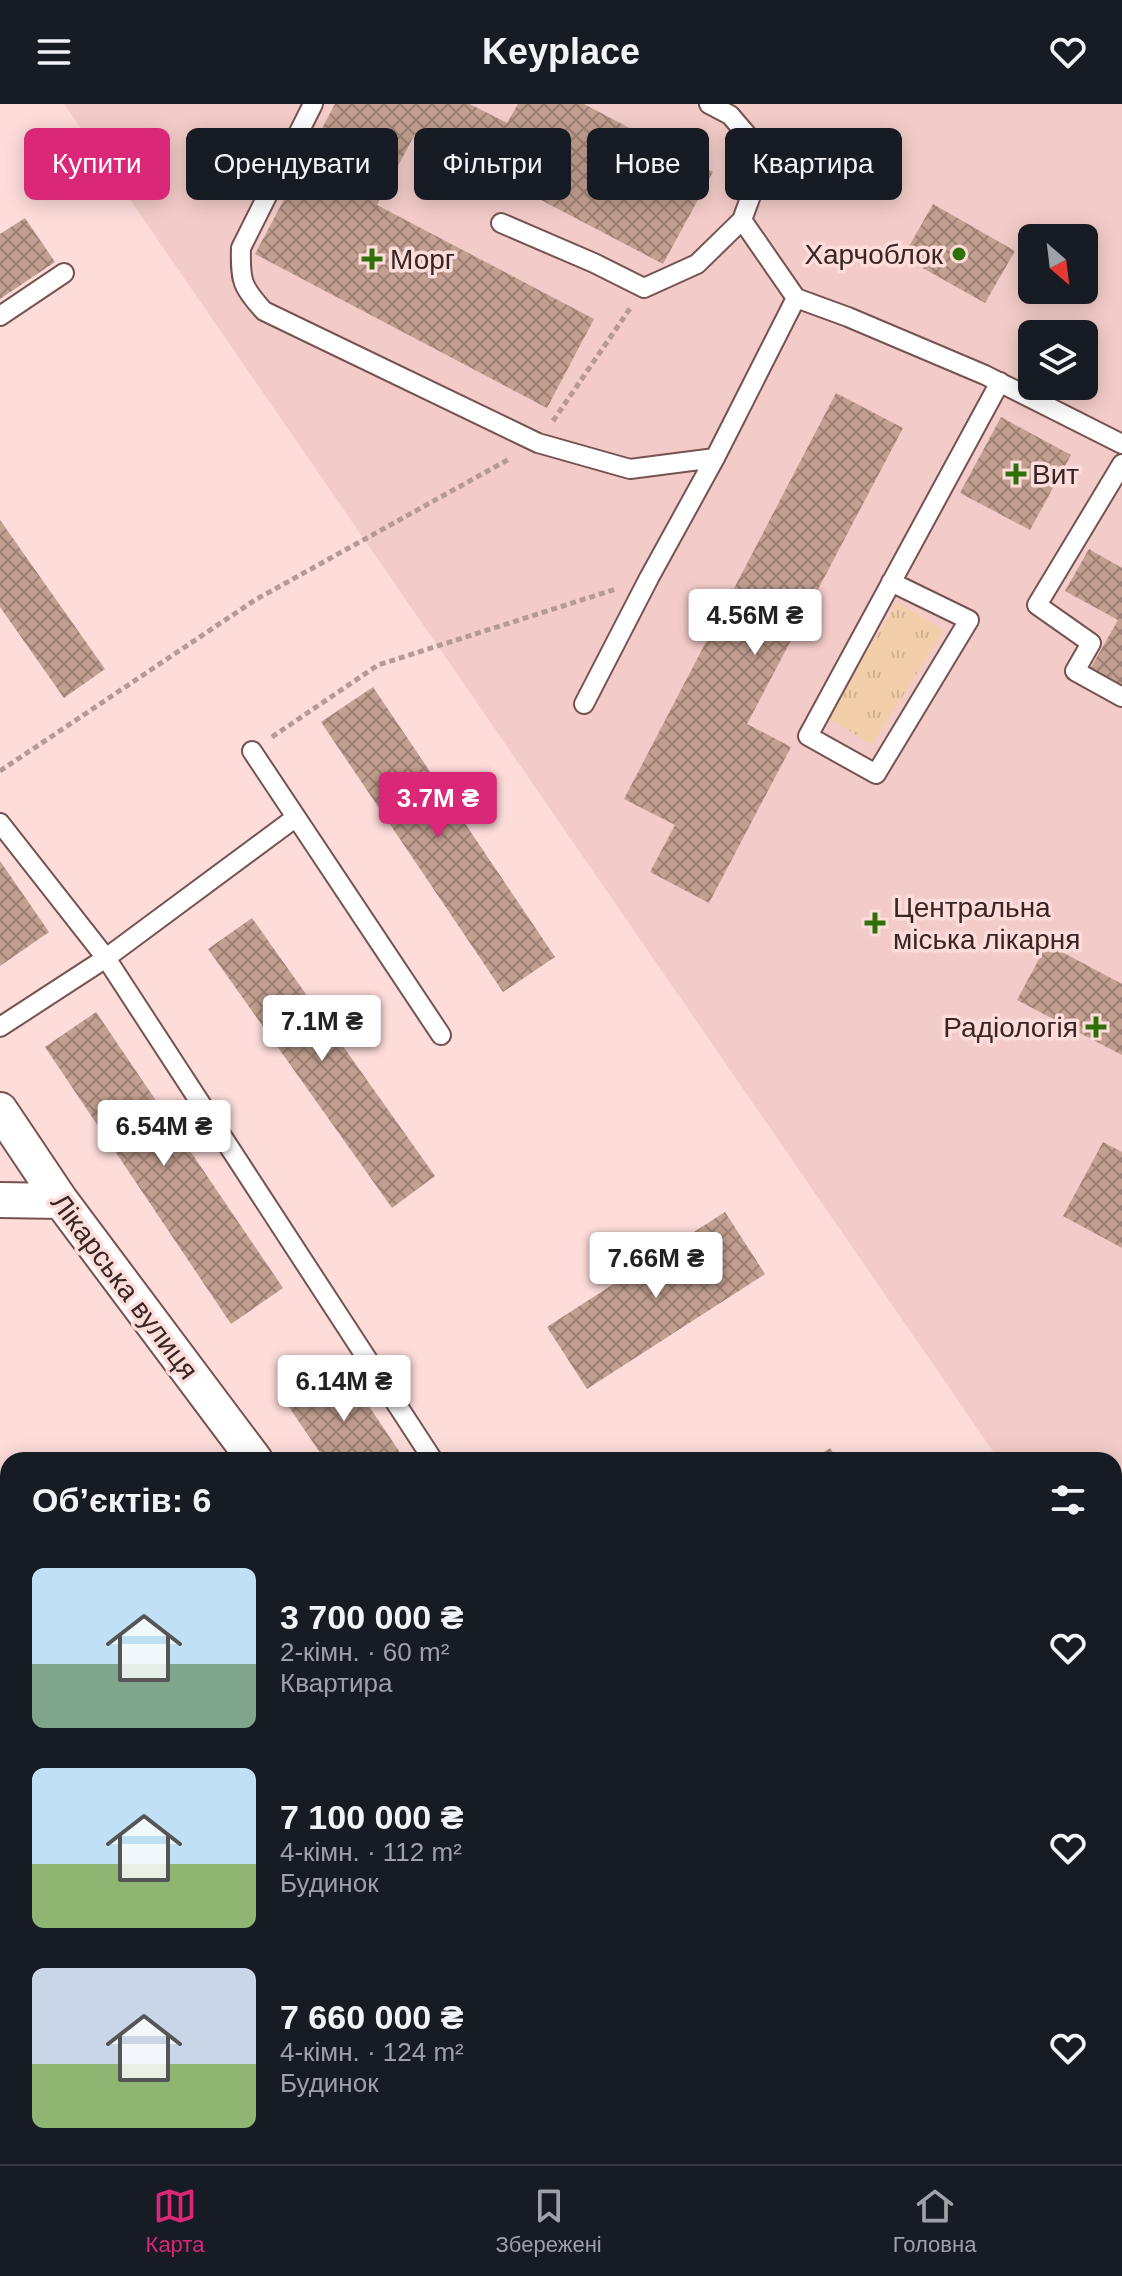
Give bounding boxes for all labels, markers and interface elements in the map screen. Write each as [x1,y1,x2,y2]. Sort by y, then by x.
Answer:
icon: menu [32,30,76,74]
icon: heart [1046,30,1090,74]
text: Keyplace [482,31,640,72]
chip: Купити [24,128,170,200]
chip: Орендувати [186,128,398,200]
chip: Фільтри [414,128,571,200]
chip: Нове [587,128,709,200]
chip: Квартира [725,128,902,200]
north arrow [1018,224,1098,304]
map controls [1018,224,1098,400]
place label: Харчоблок [804,239,944,270]
place label: Морг [390,244,455,275]
marker: Харчоблок [950,245,968,263]
marker: Морг [361,248,383,270]
button: layers [1018,320,1098,400]
place label: Вит [1032,459,1079,490]
marker: Вит [1007,465,1025,483]
pin: 4.56M ₴ [681,589,829,657]
text: 4.56M ₴ [707,600,803,630]
pin: 3.7M ₴ [373,772,503,840]
text: 3.7M ₴ [397,783,479,813]
place label: Центральна міська лікарня [893,892,1080,955]
marker: Центральна міська лікарня [864,912,886,934]
pin: 7.1M ₴ [257,995,387,1063]
text: 7.1M ₴ [281,1006,363,1036]
place label: Радіологія [943,1012,1078,1043]
marker: Радіологія [1085,1016,1107,1038]
pin: 6.54M ₴ [90,1100,238,1168]
text: 6.54M ₴ [116,1111,212,1141]
street label: Лікарська вулиця [45,1187,204,1385]
pin: 7.66M ₴ [582,1232,730,1300]
text: 7.66M ₴ [608,1243,704,1273]
pin: 6.14M ₴ [270,1355,418,1423]
text: 6.14M ₴ [296,1366,392,1396]
icon: filters [1046,1478,1090,1522]
text: Об’єктів: 6 [32,1481,211,1519]
text: 3 700 000 ₴ [280,1598,463,1636]
icon: home [96,1600,192,1696]
icon: heart [1046,1626,1090,1670]
text: 2-кімн. · 60 m² [280,1637,449,1667]
text: Квартира [280,1668,392,1698]
text: 7 100 000 ₴ [280,1798,463,1836]
icon: home [96,1800,192,1896]
icon: heart [1046,1826,1090,1870]
text: 4-кімн. · 112 m² [280,1837,462,1867]
text: Будинок [280,1868,379,1898]
text: 7 660 000 ₴ [280,1998,463,2036]
icon: home [96,2000,192,2096]
icon: heart [1046,2026,1090,2070]
text: 4-кімн. · 124 m² [280,2037,464,2067]
text: Будинок [280,2068,379,2098]
tab: Карта [146,2184,204,2258]
tab: Збережені [496,2184,602,2258]
tab: Головна [893,2184,976,2258]

